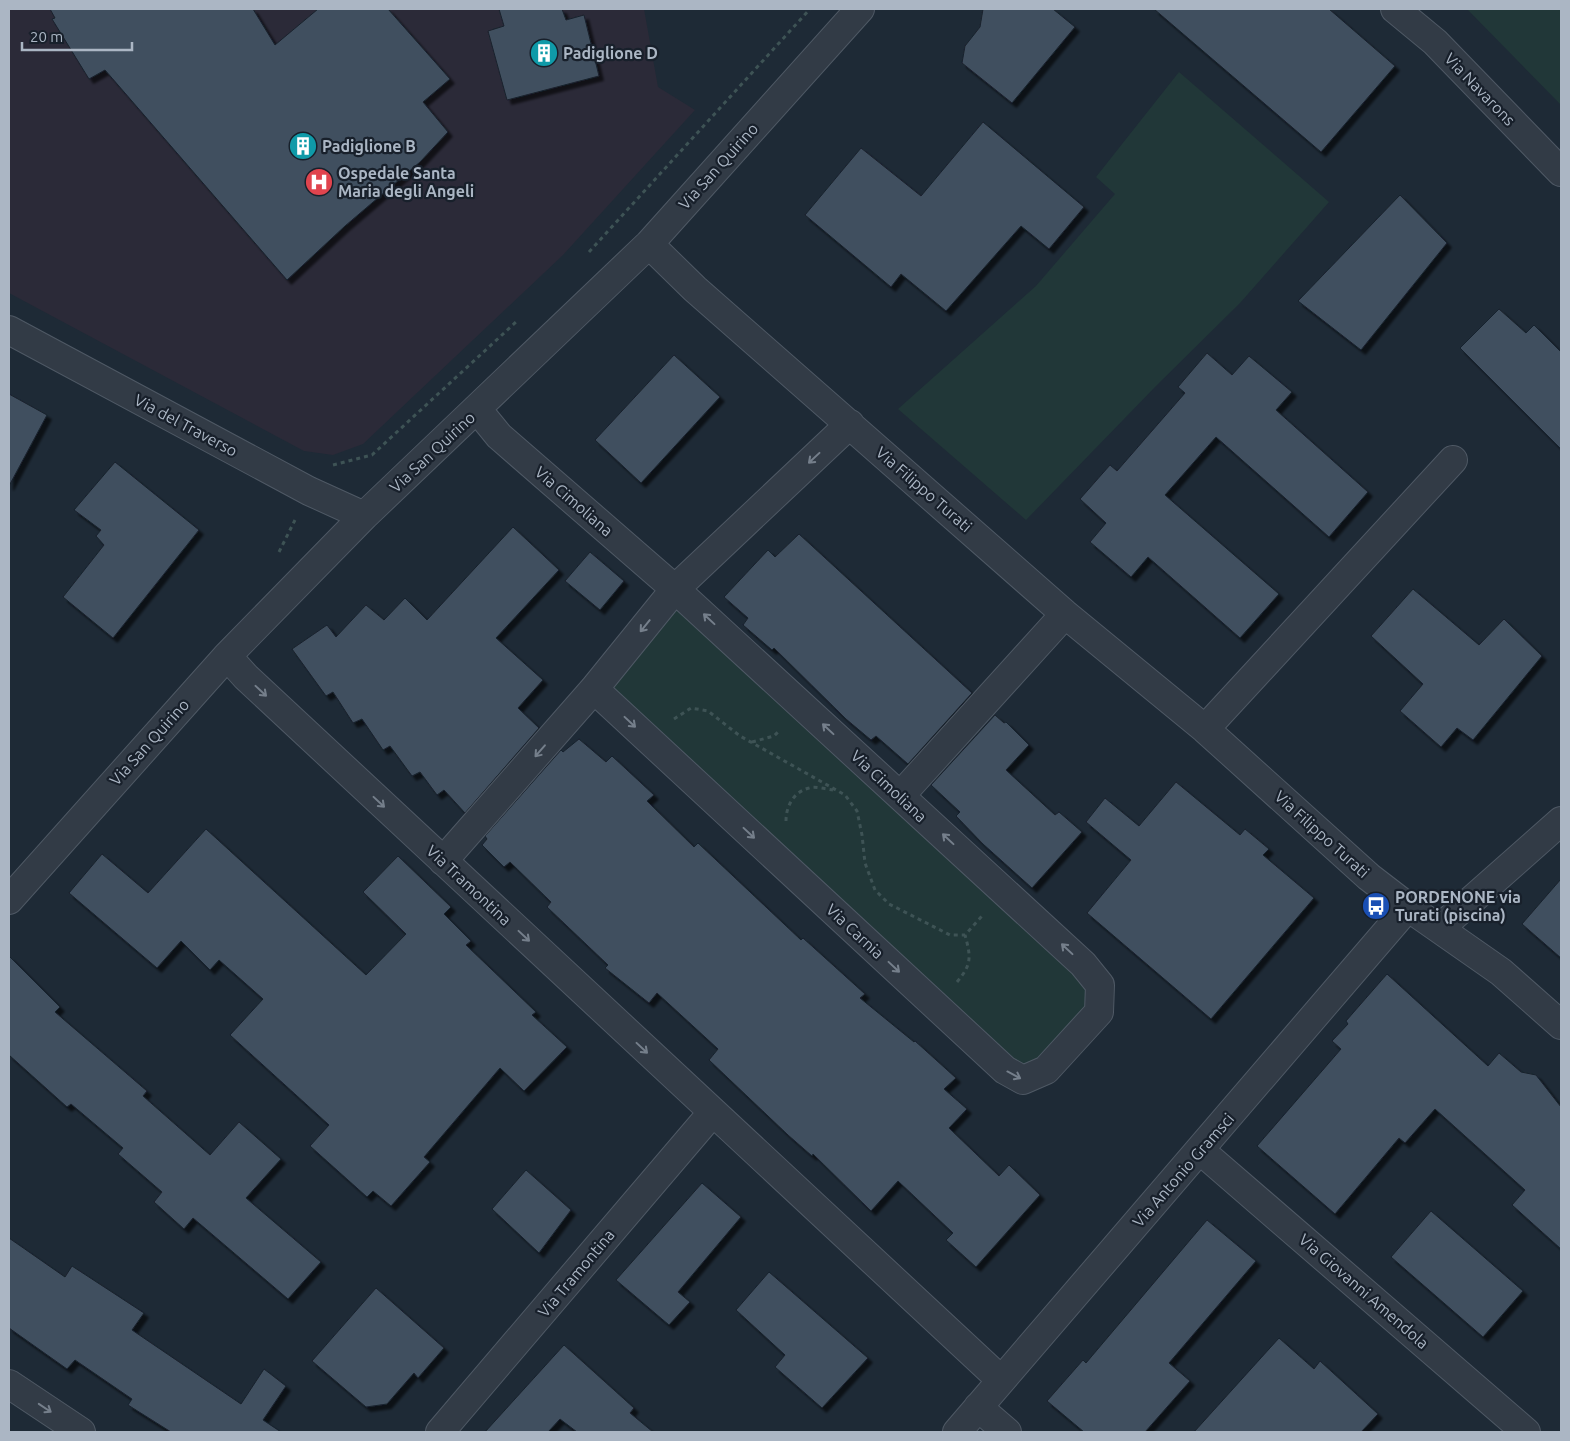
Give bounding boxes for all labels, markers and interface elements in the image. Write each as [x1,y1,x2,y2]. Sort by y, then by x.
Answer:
scale bar [22,20,132,52]
text: 20 m [30,28,63,45]
building icon: Padiglione D [529,38,559,68]
place label: Padiglione D [563,44,658,62]
street label: Via Navarons [1441,49,1519,129]
street label: Via San Quirino [675,119,761,213]
building icon: Padiglione B [288,131,318,161]
place label: Padiglione B [322,137,416,155]
place label: Ospedale Santa Maria degli Angeli [338,164,474,200]
hospital icon: Ospedale Santa Maria degli Angeli [304,167,334,197]
street label: Via del Traverso [131,390,241,460]
street label: Via San Quirino [386,408,478,496]
street label: Via Filippo Turati [873,443,975,535]
one-way arrow [808,452,821,464]
street label: Via Cimoliana [531,462,617,540]
one-way arrow [702,613,715,625]
one-way arrow [639,620,650,633]
one-way arrow [254,685,267,697]
street label: Via San Quirino [106,695,192,789]
one-way arrow [624,716,637,728]
one-way arrow [822,723,835,735]
one-way arrow [534,744,546,757]
street label: Via Cimoliana [847,746,931,826]
street label: Via Filippo Turati [1271,787,1373,881]
one-way arrow [373,796,386,808]
one-way arrow [742,826,755,838]
one-way arrow [941,834,954,845]
street label: Via Tramontina [423,841,515,929]
place label: PORDENONE via Turati (piscina) [1395,888,1521,925]
bus stop icon: PORDENONE via Turati (piscina) [1361,891,1391,921]
street label: Via Carnia [823,900,887,962]
one-way arrow [517,930,530,942]
one-way arrow [1061,944,1074,955]
one-way arrow [887,961,900,973]
one-way arrow [636,1042,649,1054]
one-way arrow [1007,1070,1022,1080]
street label: Via Antonio Gramsci [1129,1110,1237,1230]
street label: Via Tramontina [534,1225,618,1321]
street label: Via Giovanni Amendola [1296,1230,1432,1352]
one-way arrow [38,1403,52,1413]

